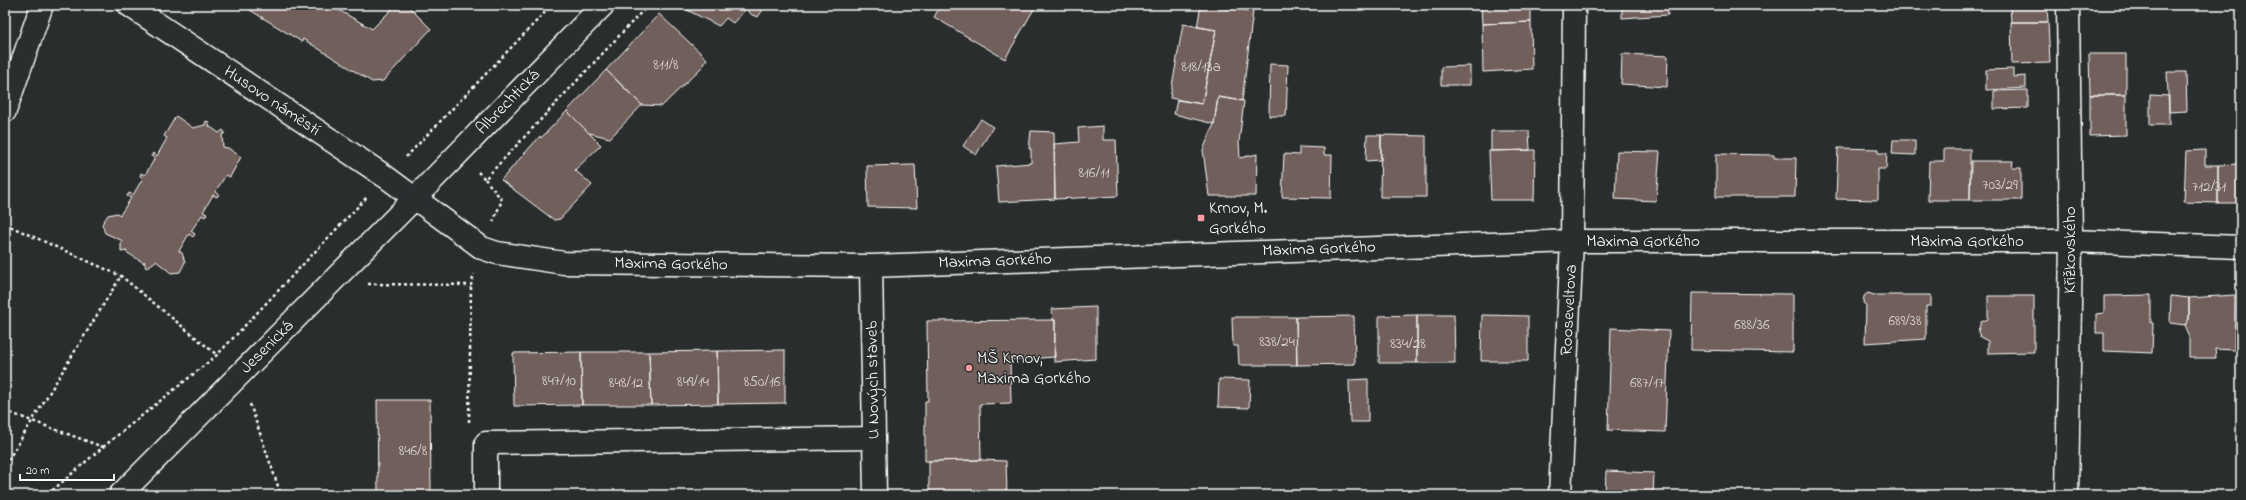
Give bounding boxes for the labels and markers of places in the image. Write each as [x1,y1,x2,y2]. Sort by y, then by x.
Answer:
place label: Krnov, M. Gorkého [1209,196,1268,241]
marker: Krnov, M. Gorkého [1196,213,1206,223]
place label: MŠ Krnov, Maxima Gorkého [977,346,1091,391]
marker: MŠ Krnov, Maxima Gorkého [964,363,974,373]

